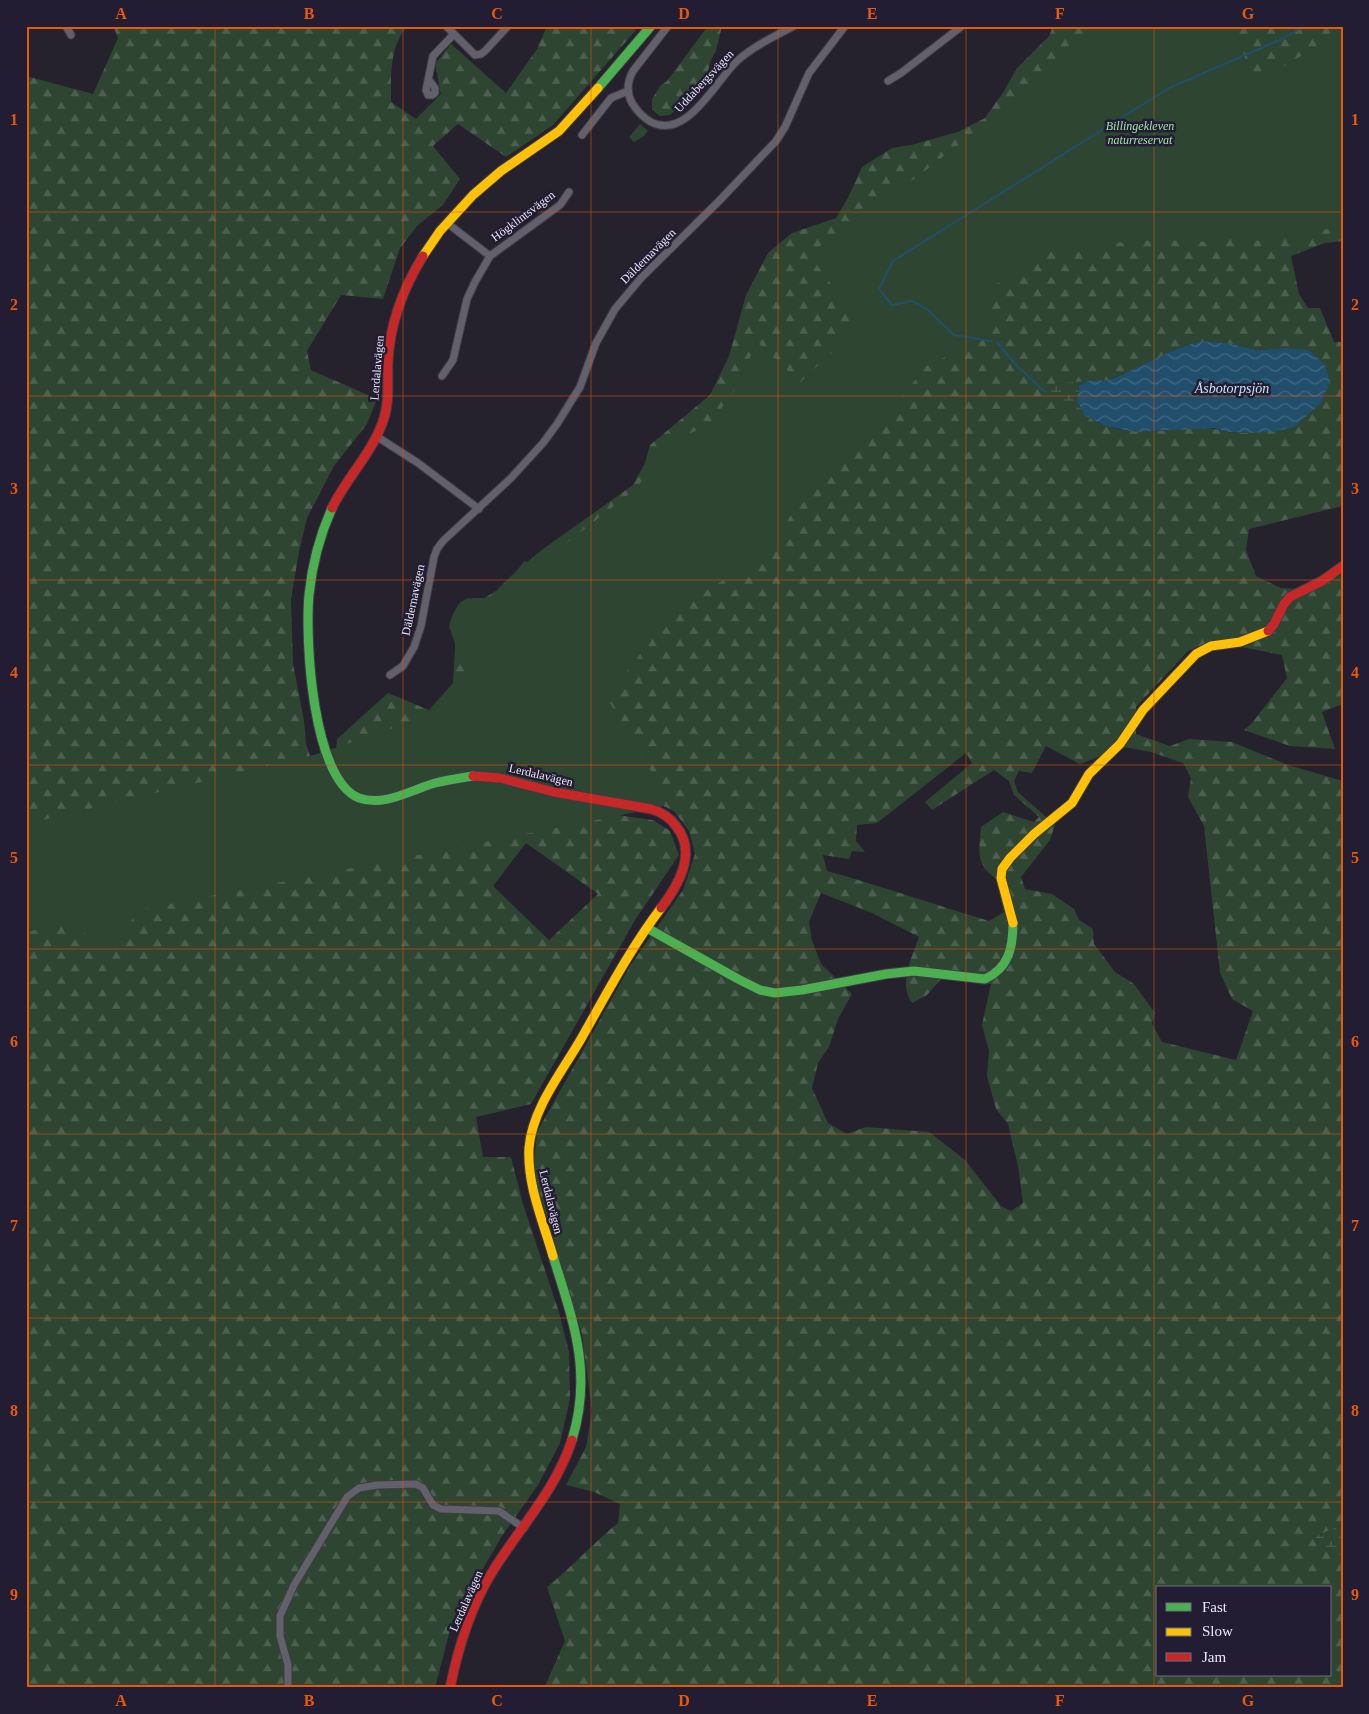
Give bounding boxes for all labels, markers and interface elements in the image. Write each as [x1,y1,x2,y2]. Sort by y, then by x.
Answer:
text: A [115,5,127,22]
text: B [304,5,315,22]
text: C [491,5,503,22]
text: D [678,5,690,22]
text: E [867,5,877,22]
text: F [1055,5,1065,22]
text: G [1242,5,1255,22]
street label: Uddabergsvägen [671,47,737,115]
text: 1 [10,111,18,128]
text: 1 [1351,111,1359,128]
park label: Billingekleven naturreservat [1106,119,1174,147]
street label: Högklintsvägen [488,188,558,244]
street label: Däldernavägen [617,225,679,287]
text: 2 [10,296,18,313]
text: 2 [1351,296,1359,313]
street label: Lerdalavägen [367,335,387,401]
water label: Åsbotorpsjön [1194,381,1269,396]
text: 3 [10,480,18,497]
text: 3 [1351,480,1359,497]
street label: Däldernavägen [399,563,427,637]
text: 4 [10,664,18,681]
text: 4 [1351,664,1359,681]
street label: Lerdalavägen [508,761,574,789]
text: 5 [10,849,18,866]
text: 5 [1351,849,1359,866]
text: 6 [10,1033,18,1050]
text: 6 [1351,1033,1359,1050]
street label: Lerdalavägen [536,1169,566,1235]
text: 7 [10,1217,18,1234]
text: 7 [1351,1217,1359,1234]
text: 8 [10,1402,18,1419]
text: 8 [1351,1402,1359,1419]
street label: Lerdalavägen [446,1568,486,1634]
text: 9 [10,1586,18,1603]
legend [1156,1586,1332,1676]
text: 9 [1351,1586,1359,1603]
text: Fast [1202,1599,1228,1615]
text: Slow [1202,1623,1233,1639]
text: Jam [1202,1649,1226,1665]
text: A [115,1692,127,1709]
text: B [304,1692,315,1709]
text: C [491,1692,503,1709]
text: D [678,1692,690,1709]
text: E [867,1692,877,1709]
text: F [1055,1692,1065,1709]
text: G [1242,1692,1255,1709]

